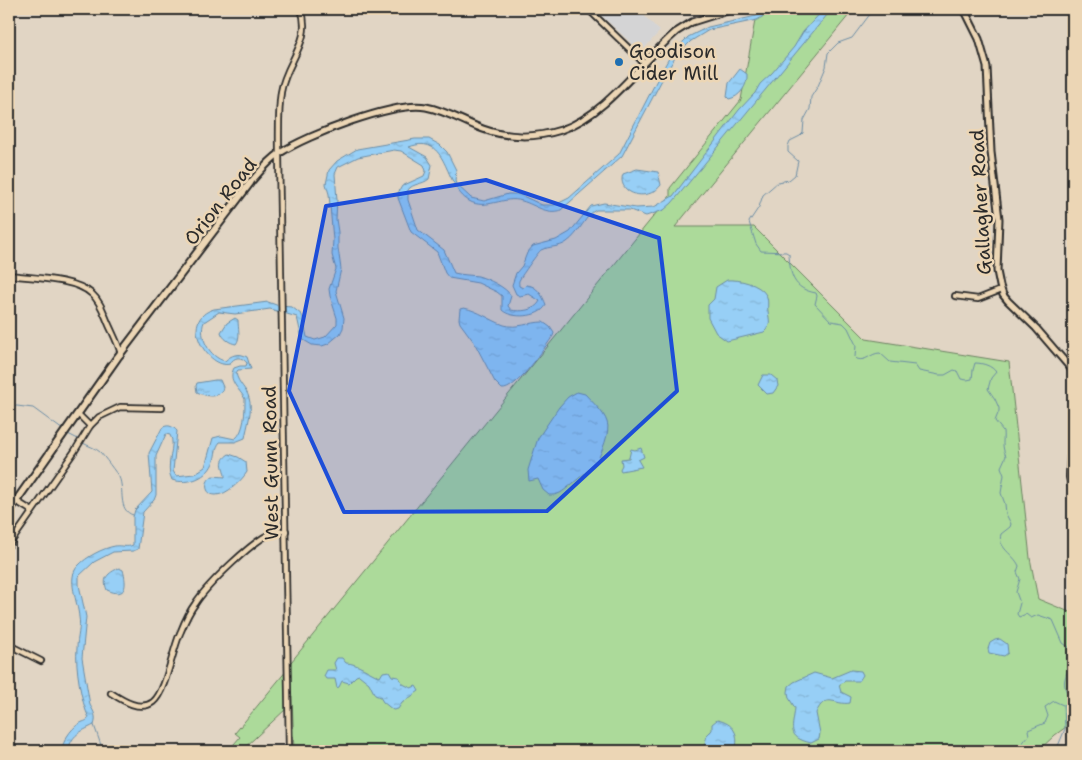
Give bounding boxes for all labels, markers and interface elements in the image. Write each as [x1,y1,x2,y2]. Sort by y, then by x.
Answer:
place label: Goodison Cider Mill [629,39,719,86]
marker: Goodison Cider Mill [613,56,625,68]
street label: Gallagher Road [964,129,997,275]
street label: Orion Road [178,153,262,250]
street label: West Gunn Road [257,386,284,540]

